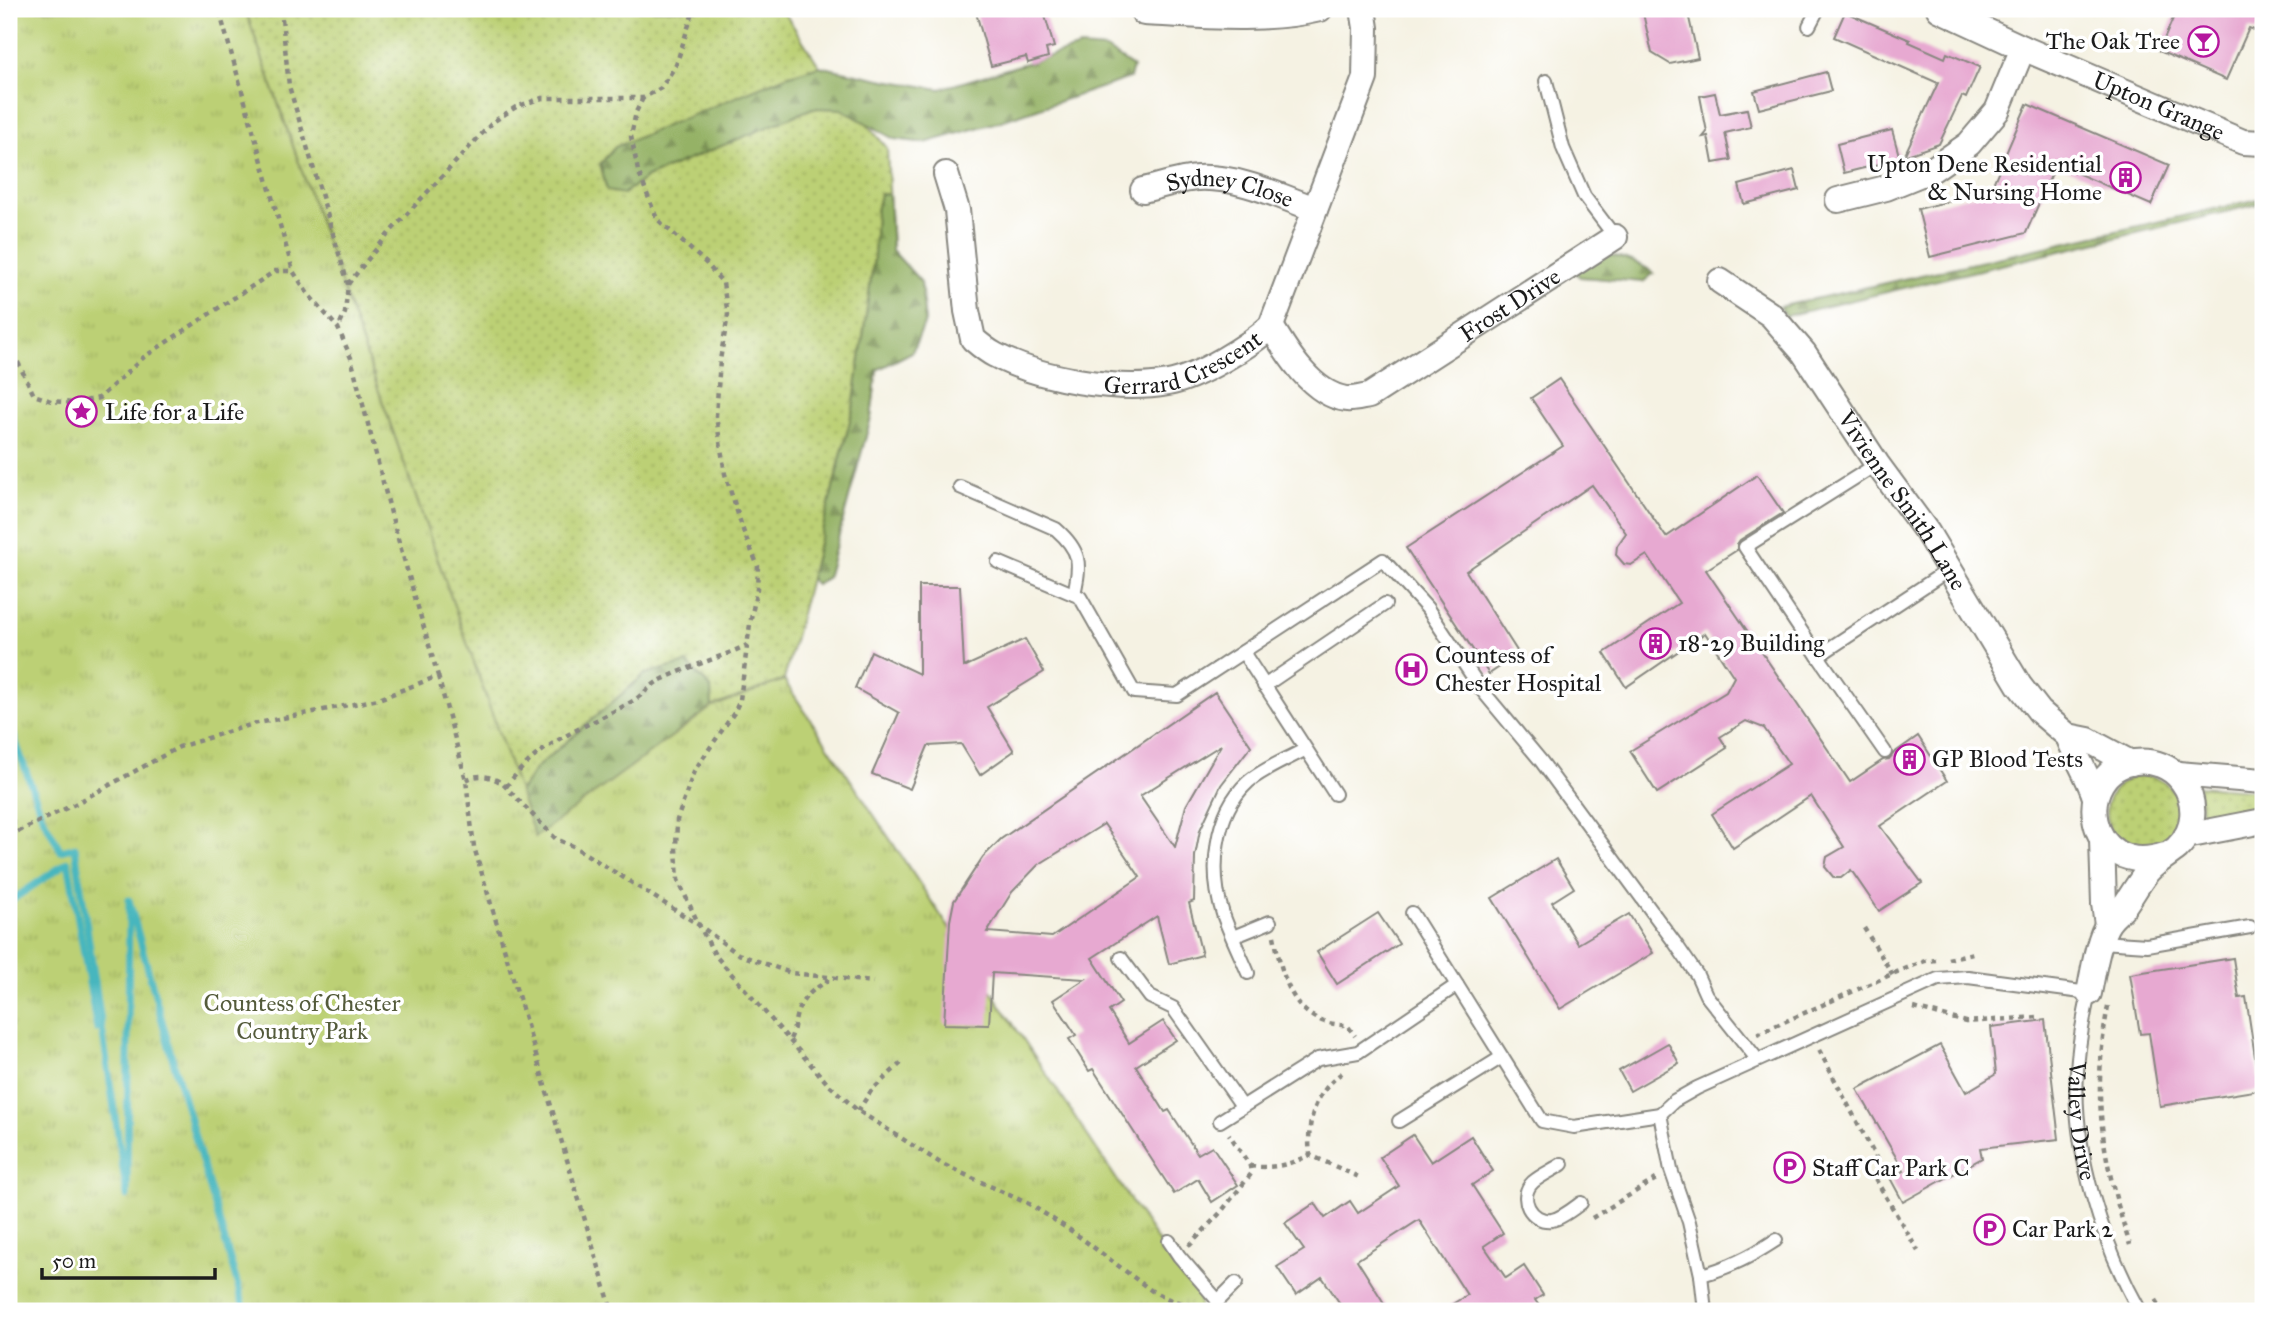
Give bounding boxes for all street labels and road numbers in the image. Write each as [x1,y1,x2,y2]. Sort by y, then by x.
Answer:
street label: Upton Grange [2088,65,2229,147]
street label: Sydney Close [1163,163,1298,214]
street label: Frost Drive [1454,261,1566,349]
street label: Gerrard Crescent [1103,324,1268,401]
street label: Vivienne Smith Lane [1831,404,1974,596]
street label: Valley Drive [2061,1060,2103,1183]

